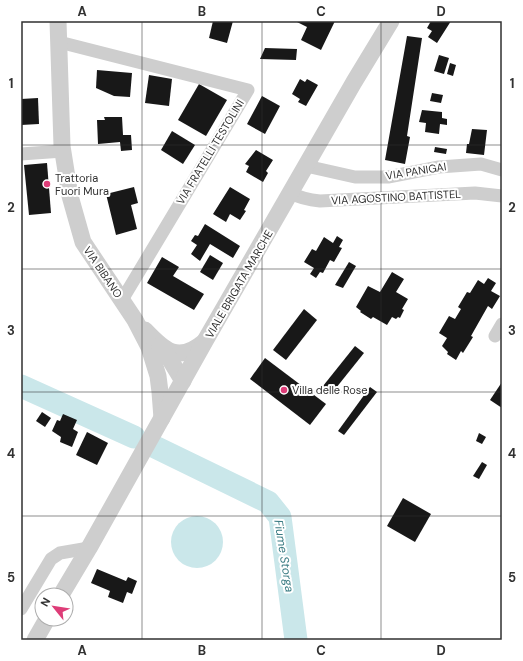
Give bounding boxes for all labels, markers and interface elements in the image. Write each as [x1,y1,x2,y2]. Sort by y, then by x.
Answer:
text: A [77,3,87,20]
text: B [198,3,206,20]
text: C [316,3,326,20]
text: D [436,3,446,20]
text: 1 [9,75,13,92]
text: 1 [510,75,514,92]
street label: VIA FRATELLI TESTOLINI [173,97,247,207]
street label: VIA PANIGAI [385,159,447,183]
place label: Trattoria Fuori Mura [55,171,109,198]
marker: Trattoria Fuori Mura [42,179,52,189]
street label: VIA AGOSTINO BATTISTEL [331,187,462,207]
text: 2 [7,199,15,216]
text: 2 [508,199,516,216]
street label: VIALE BRIGATA MARCHE [202,227,276,341]
street label: VIA BIBANO [81,244,125,300]
text: 3 [7,322,15,339]
text: 3 [508,322,516,339]
place label: Villa delle Rose [292,383,368,397]
marker: Villa delle Rose [279,385,289,395]
text: 4 [7,445,15,462]
text: 4 [508,445,516,462]
water label: Fiume Storga [270,519,298,594]
text: 5 [7,569,15,586]
text: 5 [508,569,516,586]
north arrow [34,587,74,627]
text: N [37,595,53,609]
text: A [77,642,87,659]
text: B [198,642,206,659]
text: C [316,642,326,659]
text: D [436,642,446,659]

